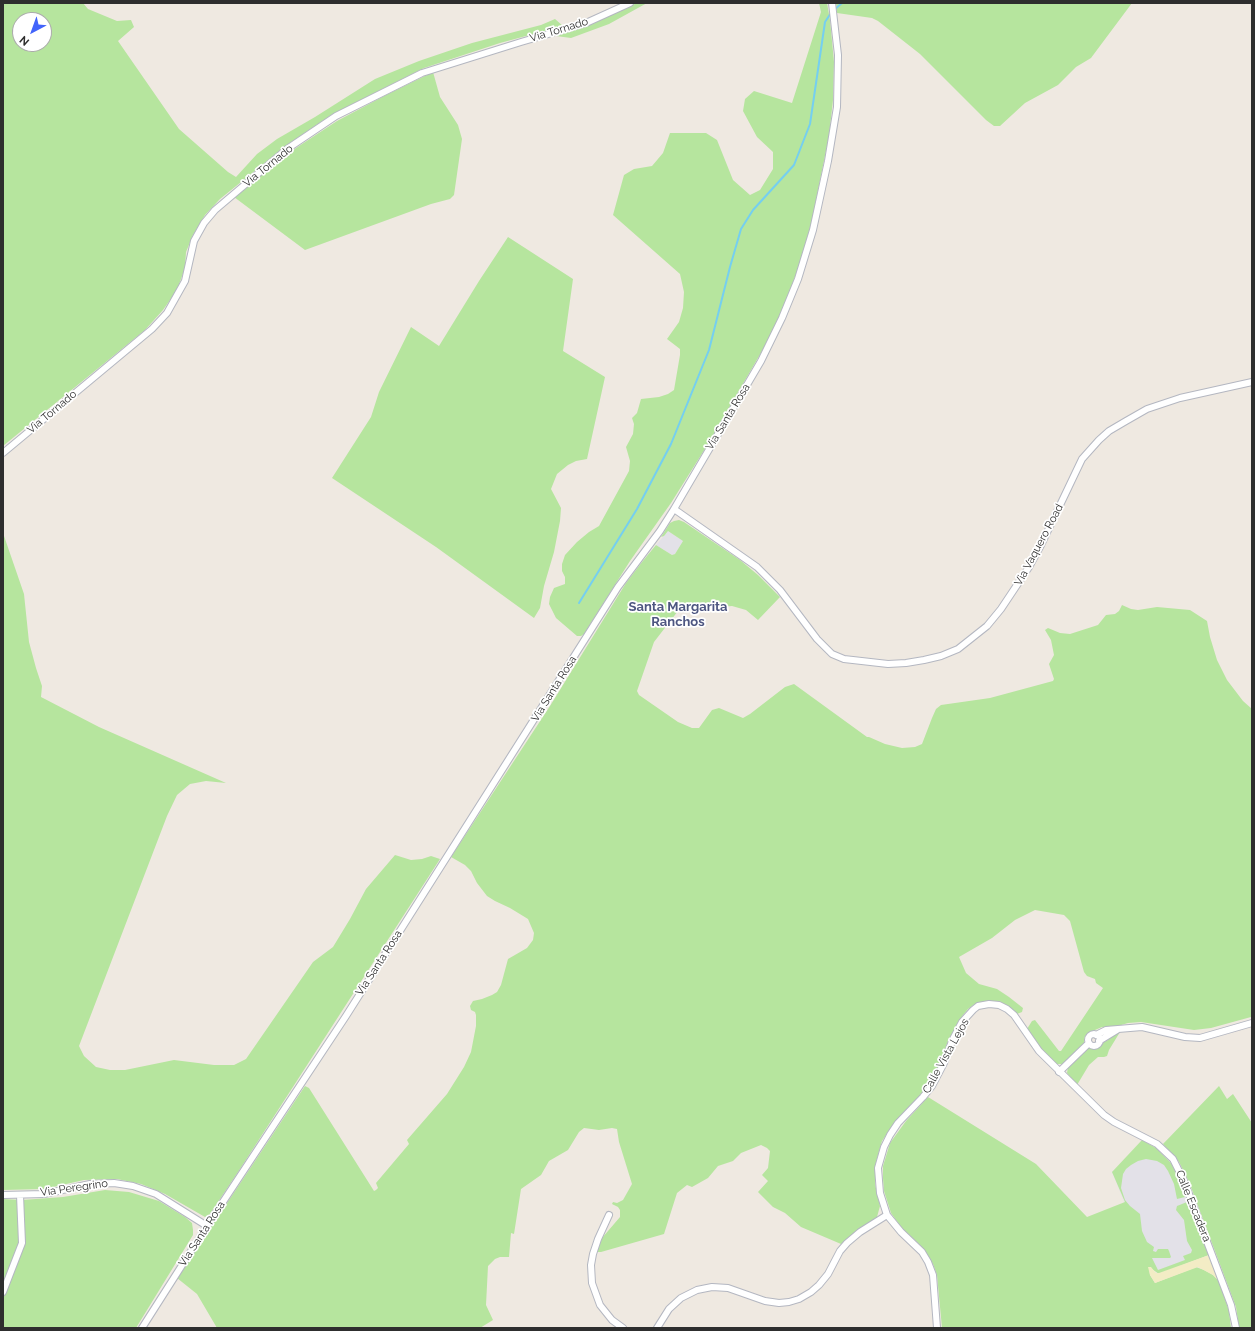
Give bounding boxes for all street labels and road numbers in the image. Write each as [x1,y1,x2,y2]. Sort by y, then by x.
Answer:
street label: Via Tornado [528,15,590,45]
street label: Via Tornado [240,142,296,190]
street label: Via Santa Rosa [703,381,753,453]
street label: Via Tornado [25,388,79,436]
street label: Via Vaquero Road [1012,502,1066,588]
street label: Via Santa Rosa [529,654,579,724]
street label: Via Santa Rosa [353,928,405,998]
street label: Calle Vista Lejos [920,1016,972,1096]
street label: Calle Escadera [1173,1168,1213,1244]
street label: Via Peregrino [39,1177,109,1199]
street label: Via Santa Rosa [176,1199,228,1269]

